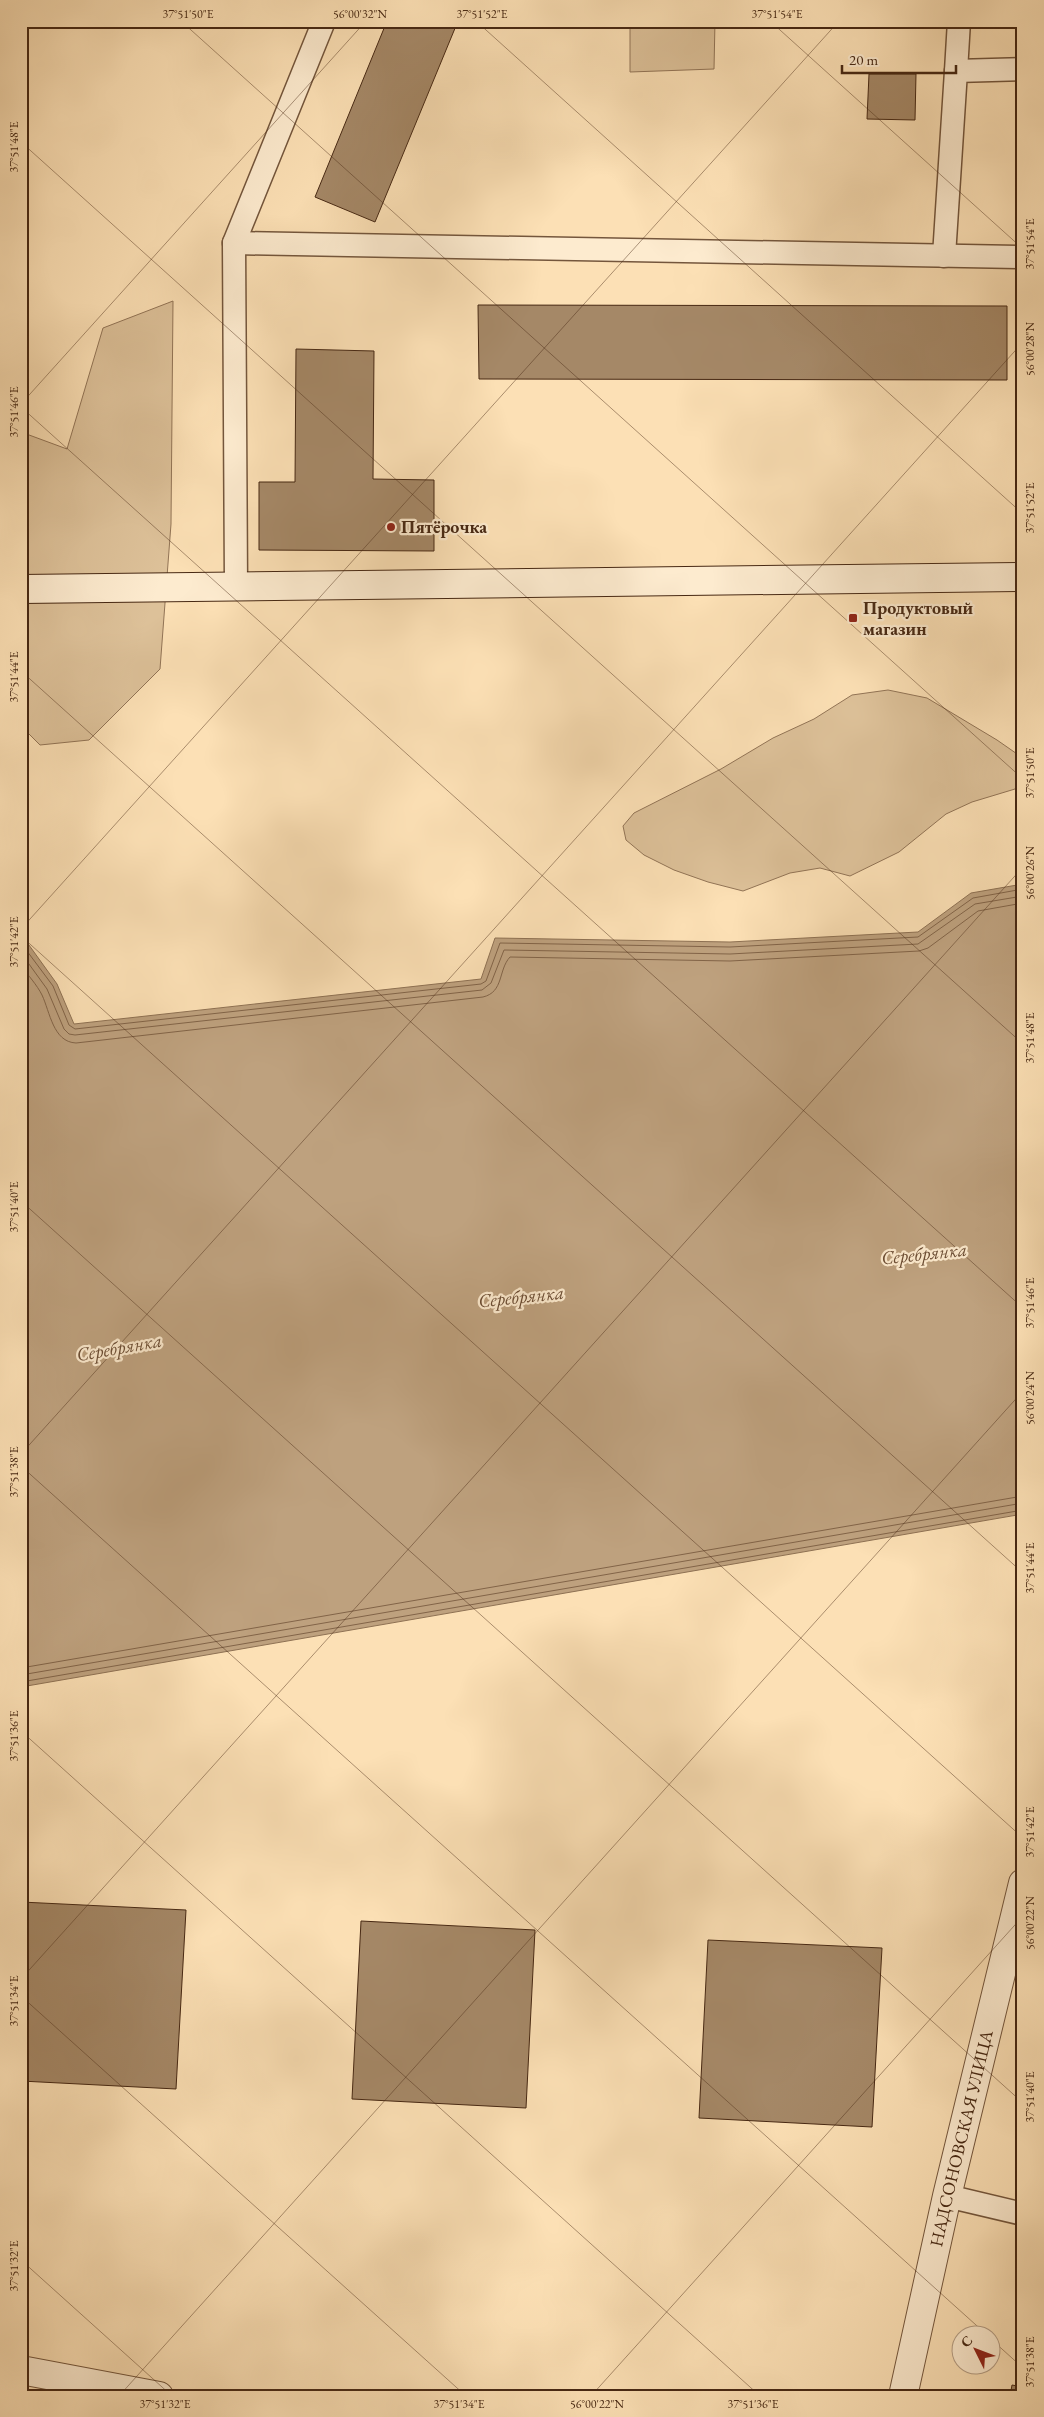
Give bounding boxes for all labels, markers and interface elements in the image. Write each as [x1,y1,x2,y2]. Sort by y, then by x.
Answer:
text: 37°51'50"E [162,6,214,22]
text: 56°00'32"N [333,6,387,22]
text: 37°51'52"E [456,6,508,22]
text: 37°51'54"E [751,6,803,22]
scale bar [842,42,955,74]
text: 20 m [849,50,878,69]
text: 37°51'48"E [6,121,22,173]
text: 37°51'54"E [1022,218,1038,270]
text: 56°00'28"N [1022,322,1038,376]
text: 37°51'46"E [6,386,22,438]
text: 37°51'52"E [1022,482,1038,534]
place label: Пятёрочка [401,515,487,538]
marker: Пятёрочка [385,521,397,533]
place label: Продуктовый магазин [863,596,974,640]
marker: Продуктовый магазин [847,612,859,624]
text: 37°51'44"E [6,651,22,703]
text: 37°51'50"E [1022,747,1038,799]
text: 56°00'26"N [1022,846,1038,900]
text: 37°51'42"E [6,916,22,968]
text: 37°51'48"E [1022,1012,1038,1064]
text: 37°51'40"E [6,1181,22,1233]
water label: Серебрянка [880,1237,968,1270]
text: 37°51'46"E [1022,1277,1038,1329]
water label: Серебрянка [477,1280,565,1313]
water label: Серебрянка [74,1328,164,1367]
text: 56°00'24"N [1022,1371,1038,1425]
text: 37°51'38"E [6,1446,22,1498]
text: 37°51'44"E [1022,1542,1038,1594]
text: 37°51'36"E [6,1710,22,1762]
text: 37°51'42"E [1022,1806,1038,1858]
text: 56°00'22"N [1022,1896,1038,1950]
text: 37°51'34"E [6,1975,22,2027]
street label: НАДСОНОВСКАЯ УЛИЦА [924,2027,998,2249]
text: 37°51'40"E [1022,2071,1038,2123]
text: 37°51'32"E [6,2240,22,2292]
north arrow [952,2324,1002,2374]
text: С [956,2332,976,2351]
text: 37°51'38"E [1022,2336,1038,2388]
text: 37°51'32"E [139,2396,191,2412]
text: 37°51'34"E [433,2396,485,2412]
text: 56°00'22"N [570,2396,624,2412]
text: 37°51'36"E [727,2396,779,2412]

